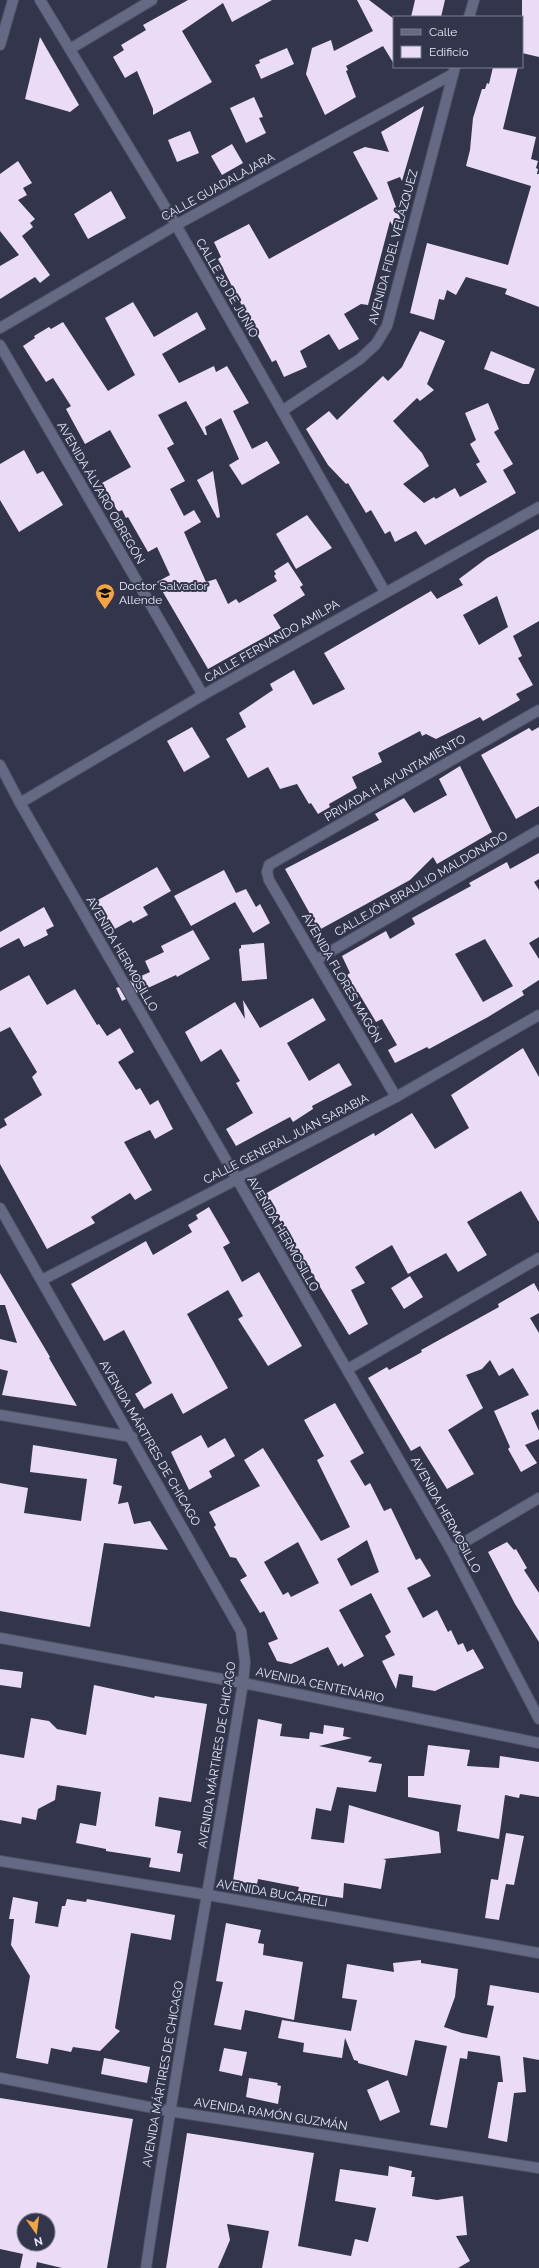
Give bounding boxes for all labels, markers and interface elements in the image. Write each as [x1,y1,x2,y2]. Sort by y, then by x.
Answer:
legend [393,16,523,68]
text: Calle [429,25,457,39]
text: Edificio [429,45,469,59]
street label: CALLE GUADALAJARA [159,150,277,224]
street label: AVENIDA FIDEL VELÁZQUEZ [366,167,421,326]
street label: CALLE 20 DE JUNIO [193,236,261,340]
street label: AVENIDA ÁLVARO OBREGÓN [54,419,148,567]
place label: Doctor Salvador Allende [119,579,209,607]
school or university icon: Doctor Salvador Allende [94,582,116,610]
street label: CALLE FERNANDO AMILPA [202,597,342,685]
street label: PRIVADA H. AYUNTAMIENTO [322,732,468,824]
street label: CALLEJÓN BRAULIO MALDONADO [332,829,510,939]
street label: AVENIDA HERMOSILLO [83,894,161,1014]
street label: AVENIDA FLORES MAGÓN [299,911,385,1045]
street label: CALLE GENERAL JUAN SARABIA [201,1091,371,1187]
street label: AVENIDA HERMOSILLO [244,1174,322,1294]
street label: AVENIDA MÁRTIRES DE CHICAGO [97,1358,203,1528]
street label: AVENIDA HERMOSILLO [408,1454,484,1576]
street label: AVENIDA MÁRTIRES DE CHICAGO [195,1661,239,1849]
street label: AVENIDA CENTENARIO [255,1665,385,1705]
street label: AVENIDA BUCARELI [215,1876,329,1910]
street label: AVENIDA MÁRTIRES DE CHICAGO [140,1980,186,2168]
street label: AVENIDA RAMÓN GUZMÁN [193,2095,349,2133]
north arrow [16,2212,56,2252]
text: N [33,2234,44,2249]

